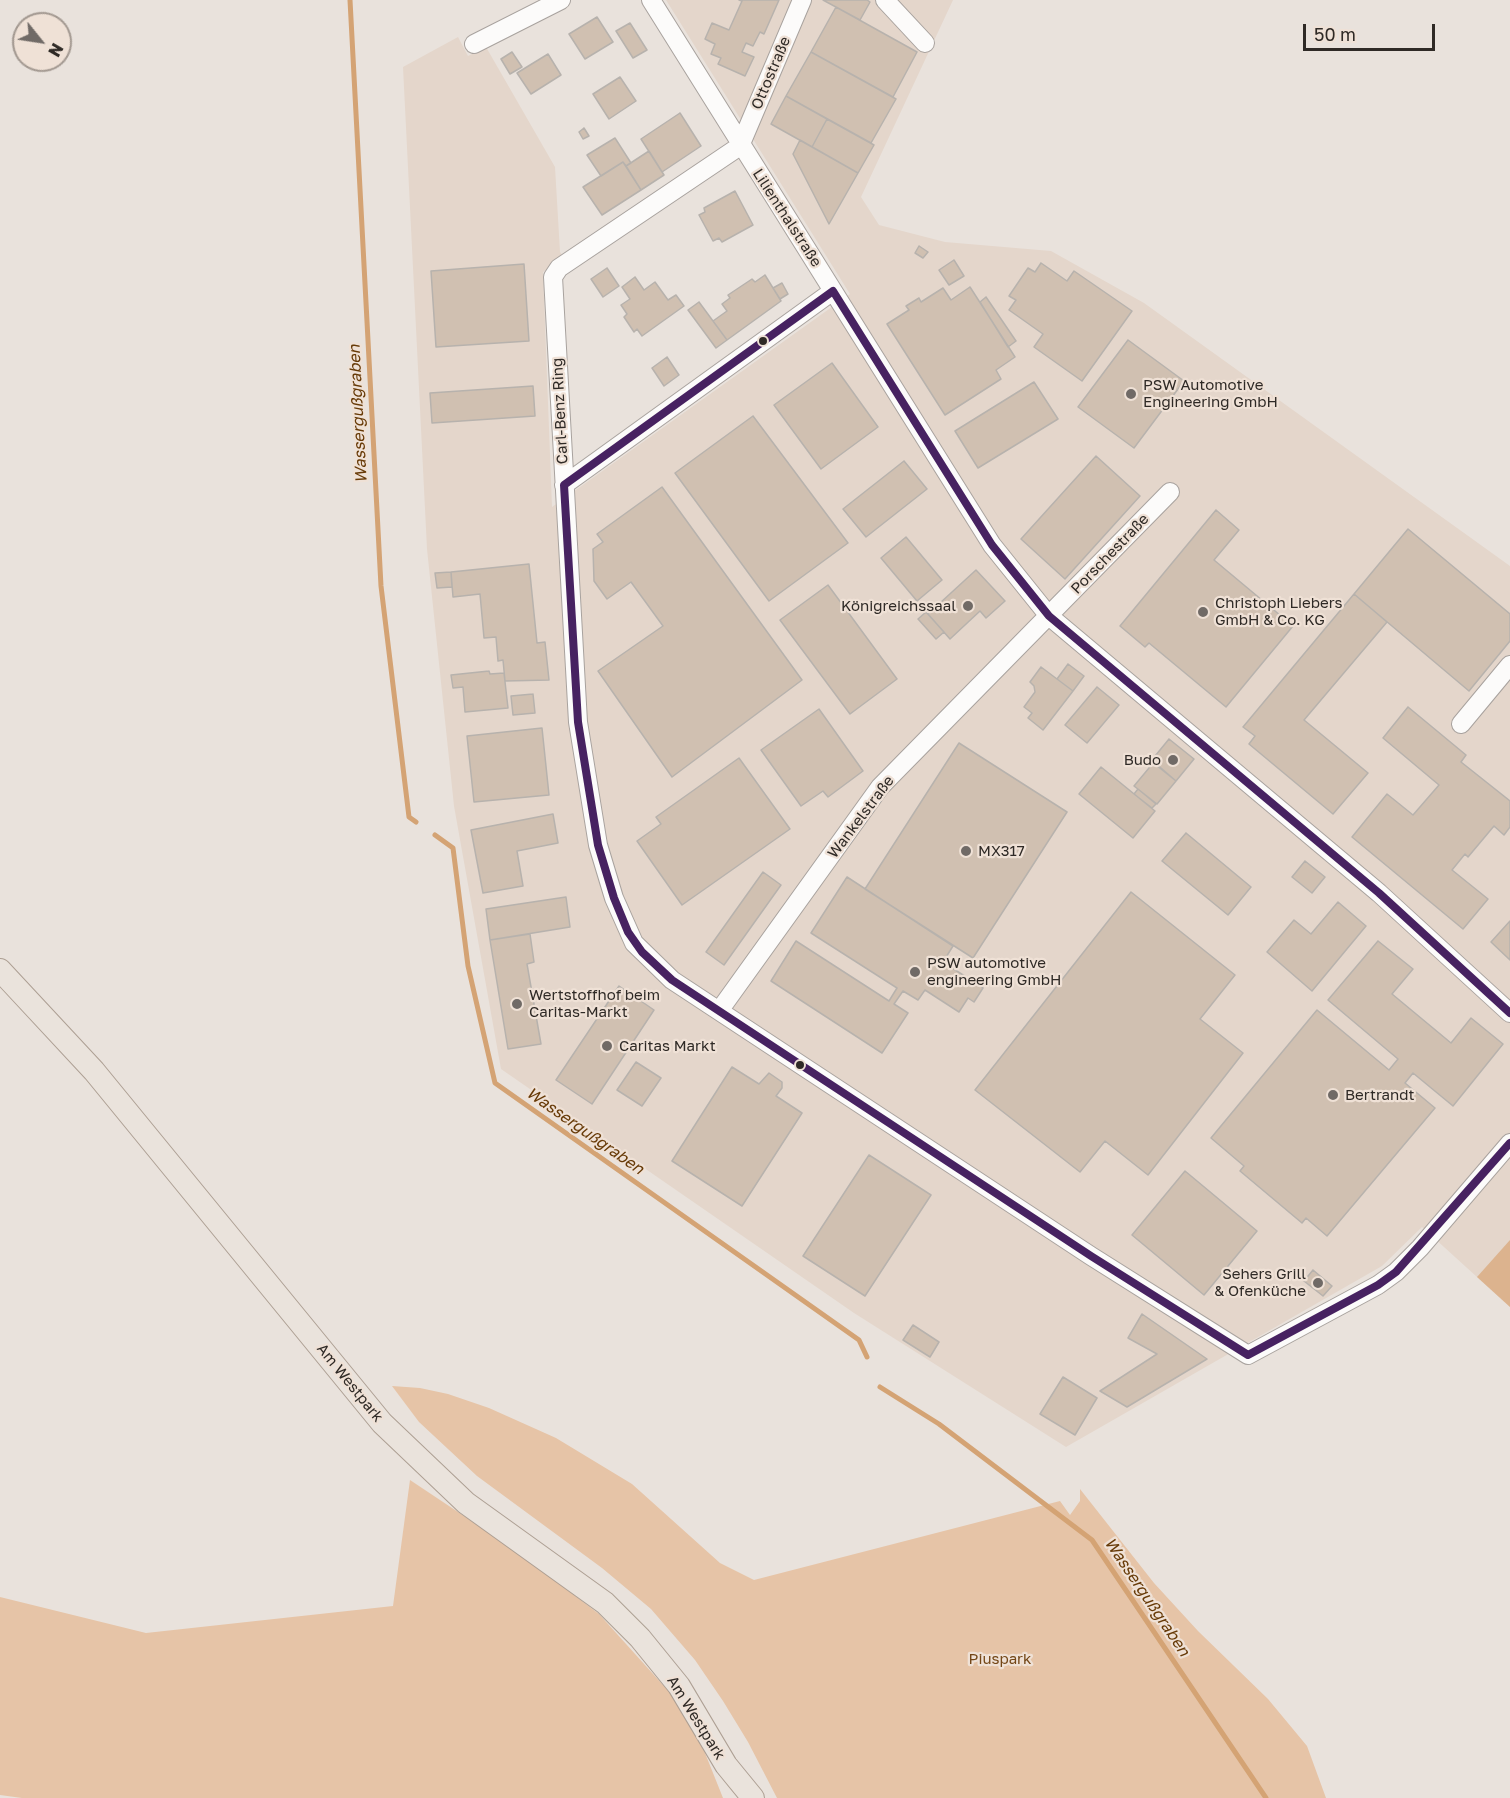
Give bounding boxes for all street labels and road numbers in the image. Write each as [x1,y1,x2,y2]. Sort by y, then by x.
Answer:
street label: Ottostraße [748,34,794,112]
street label: Lilienthalstraße [749,166,825,270]
street label: Carl-Benz Ring [548,357,572,465]
street label: Porschestraße [1067,510,1153,598]
street label: Wankelstraße [824,772,898,862]
street label: Am Westpark [313,1340,387,1426]
street label: Am Westpark [663,1673,729,1763]

